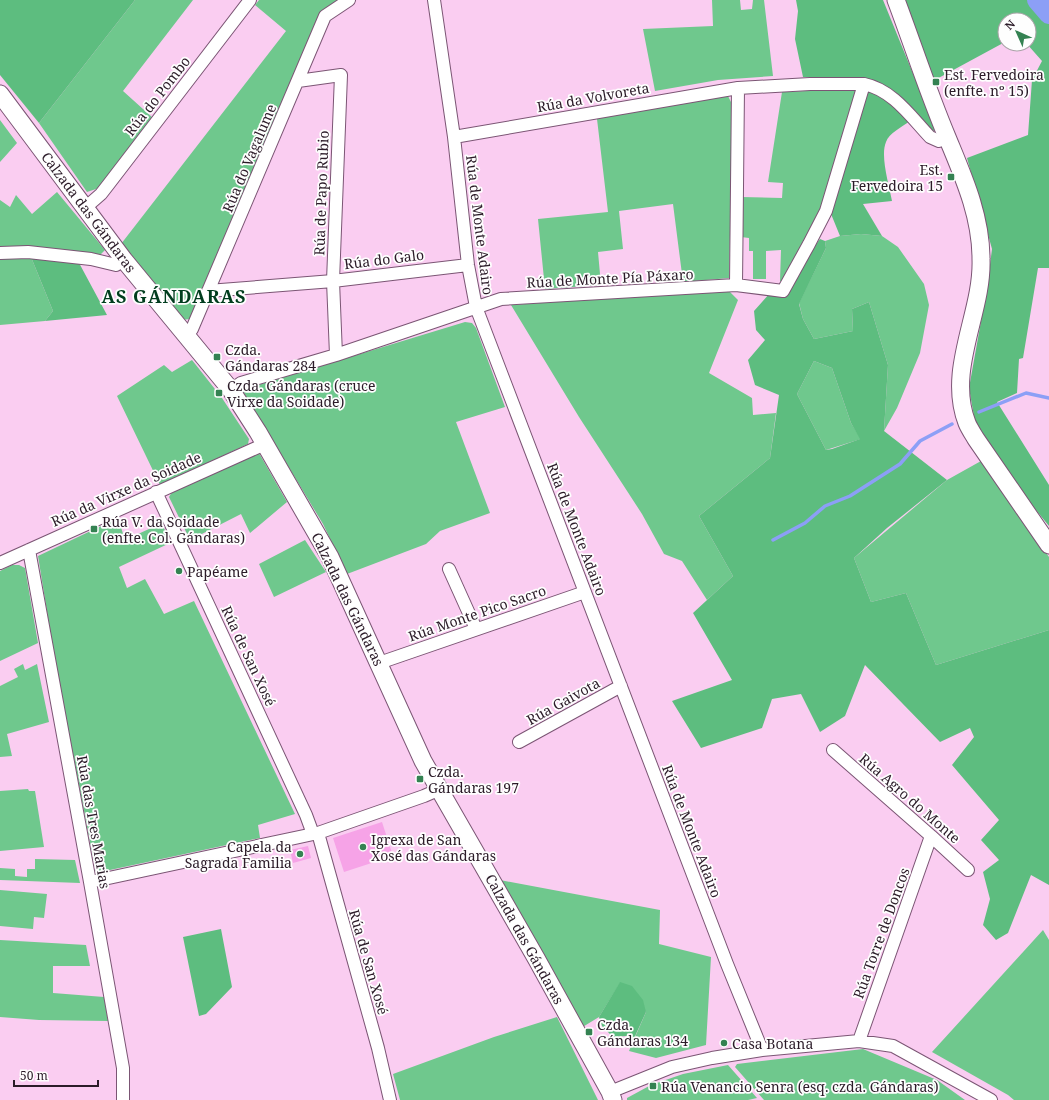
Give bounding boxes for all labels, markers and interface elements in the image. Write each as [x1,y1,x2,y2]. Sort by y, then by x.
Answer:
north arrow [997,12,1037,52]
text: N [1001,16,1018,33]
street label: Rúa do Pombo [120,52,194,140]
place label: Est. Fervedoira (enfte. nº 15) [944,65,1044,100]
marker: Est. Fervedoira (enfte. nº 15) [931,77,941,87]
street label: Rúa da Volvoreta [535,78,651,116]
street label: Rúa do Vagalume [218,101,280,215]
street label: Rúa de Papo Rubio [309,130,333,256]
street label: Calzada das Gándaras [37,148,141,276]
street label: Rúa de Monte Adairo [462,154,498,296]
place label: Est. Fervedoira 15 [851,160,943,195]
marker: Est. Fervedoira 15 [946,172,956,182]
street label: Rúa do Galo [343,245,425,273]
street label: Rúa de Monte Pía Páxaro [526,264,694,292]
district label: AS GÁNDARAS [101,284,247,308]
place label: Czda. Gándaras 284 [225,340,316,375]
marker: Czda. Gándaras 284 [212,352,222,362]
place label: Czda. Gándaras (cruce Virxe da Soidade) [227,376,376,411]
marker: Czda. Gándaras (cruce Virxe da Soidade) [214,388,224,398]
street label: Rúa da Virxe da Soidade [48,447,204,531]
street label: Rúa de Monte Adairo [543,460,611,598]
place label: Rúa V. da Soidade (enfte. Col. Gándaras) [102,512,245,547]
marker: Rúa V. da Soidade (enfte. Col. Gándaras) [89,524,99,534]
street label: Calzada das Gándaras [307,529,389,669]
place label: Papéame [187,562,248,581]
marker: Papéame [174,566,184,576]
street label: Rúa Monte Pico Sacro [406,580,548,646]
street label: Rúa de San Xosé [217,603,281,709]
street label: Rúa Gaivota [523,673,603,729]
street label: Rúa Agro do Monte [855,749,965,847]
street label: Rúa das Tres Marias [73,754,115,890]
place label: Czda. Gándaras 197 [428,762,519,797]
street label: Rúa de Monte Adairo [658,762,726,900]
marker: Czda. Gándaras 197 [415,774,425,784]
place label: Igrexa de San Xosé das Gándaras [371,830,496,865]
place label: Capela da Sagrada Familia [185,837,292,872]
marker: Igrexa de San Xosé das Gándaras [358,842,368,852]
marker: Capela da Sagrada Familia [295,849,305,859]
street label: Rúa Torre de Doncos [848,865,914,1001]
street label: Calzada das Gándaras [481,870,569,1008]
street label: Rúa de San Xosé [345,907,393,1017]
place label: Czda. Gándaras 134 [597,1015,688,1050]
marker: Czda. Gándaras 134 [584,1027,594,1037]
place label: Casa Botana [732,1034,813,1053]
marker: Casa Botana [719,1038,729,1048]
scale bar [14,1062,98,1088]
text: 50 m [20,1067,48,1084]
place label: Rúa Venancio Senra (esq. czda. Gándaras) [661,1077,939,1096]
marker: Rúa Venancio Senra (esq. czda. Gándaras) [648,1081,658,1091]

